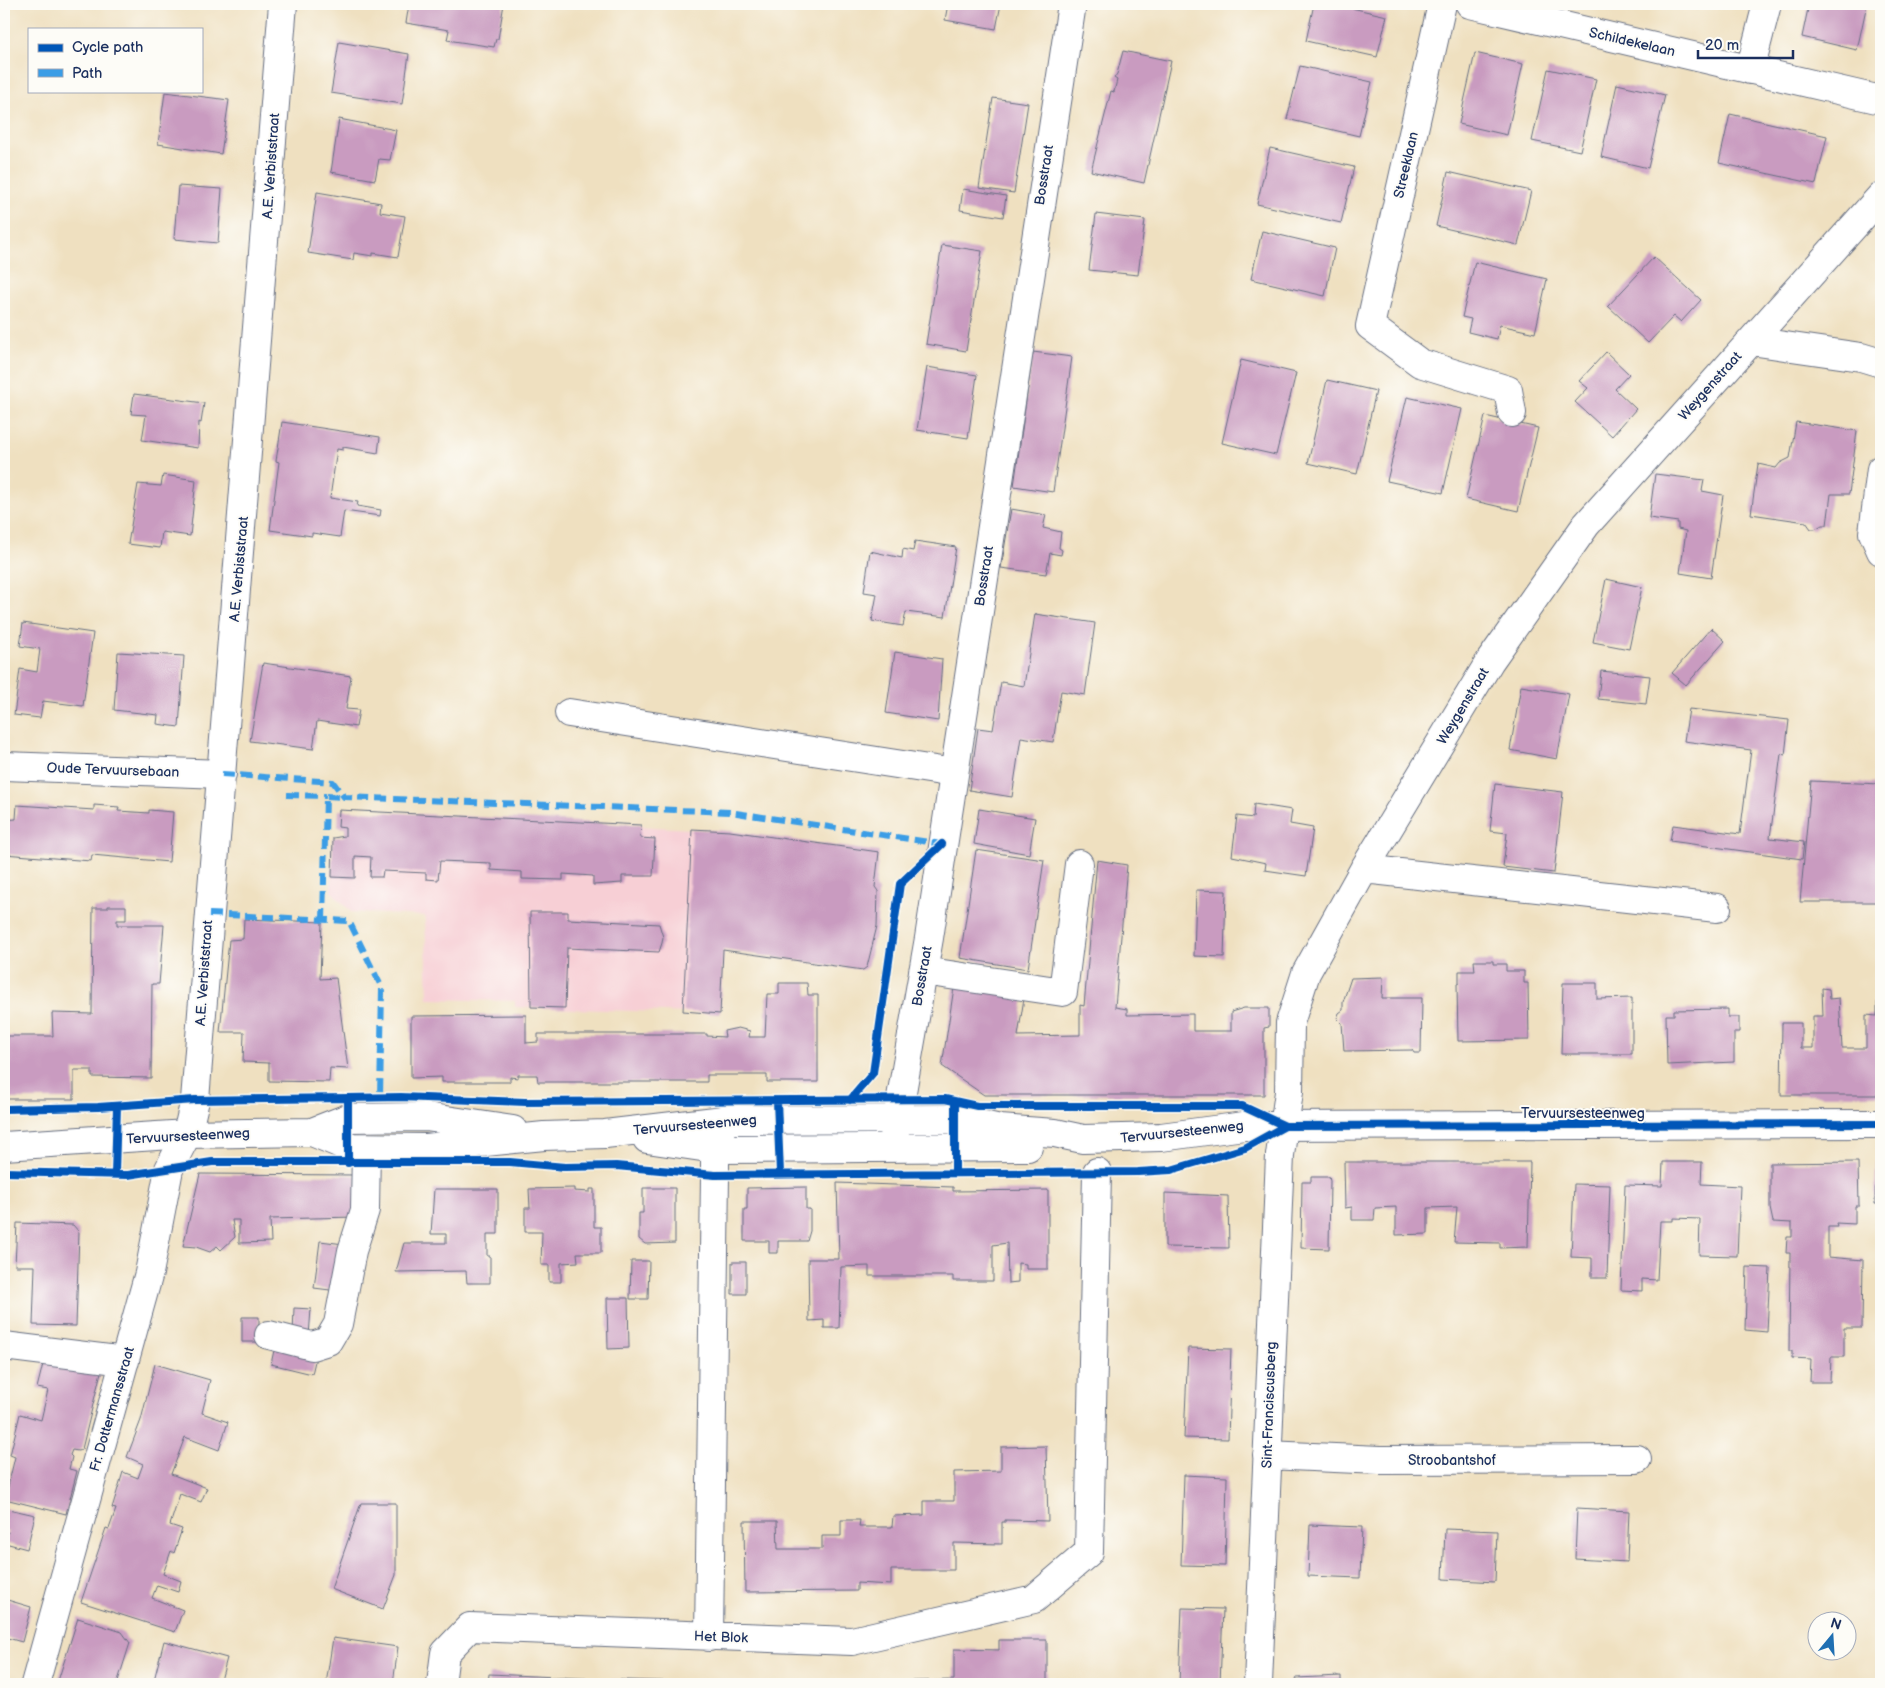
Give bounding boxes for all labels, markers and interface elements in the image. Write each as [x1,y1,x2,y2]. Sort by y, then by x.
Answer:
street label: Schildekelaan [1587,24,1677,60]
legend [28,28,202,92]
scale bar [1698,28,1792,60]
text: 20 m [1705,36,1739,55]
text: Cycle path [72,38,143,57]
text: Path [72,64,102,83]
street label: A.E. Verbiststraat [259,112,283,219]
street label: Streeklaan [1390,130,1422,200]
street label: Bosstraat [1031,143,1057,206]
street label: Weygenstraat [1675,348,1746,424]
street label: A.E. Verbiststraat [226,515,252,623]
street label: Bosstraat [971,544,997,607]
street label: Weygenstraat [1433,664,1493,747]
street label: Oude Tervuursebaan [46,759,180,781]
street label: A.E. Verbiststraat [192,919,216,1026]
street label: Bosstraat [908,944,936,1007]
street label: Tervuursesteenweg [1521,1105,1645,1122]
street label: Tervuursesteenweg [633,1111,757,1139]
street label: Tervuursesteenweg [1120,1117,1244,1147]
street label: Tervuursesteenweg [126,1124,250,1148]
street label: Sint-Franciscusberg [1258,1341,1280,1469]
street label: Fr. Dottermansstraat [86,1344,138,1473]
street label: Stroobantshof [1408,1452,1497,1469]
north arrow [1808,1610,1858,1660]
text: N [1828,1614,1843,1634]
street label: Het Blok [694,1628,748,1646]

